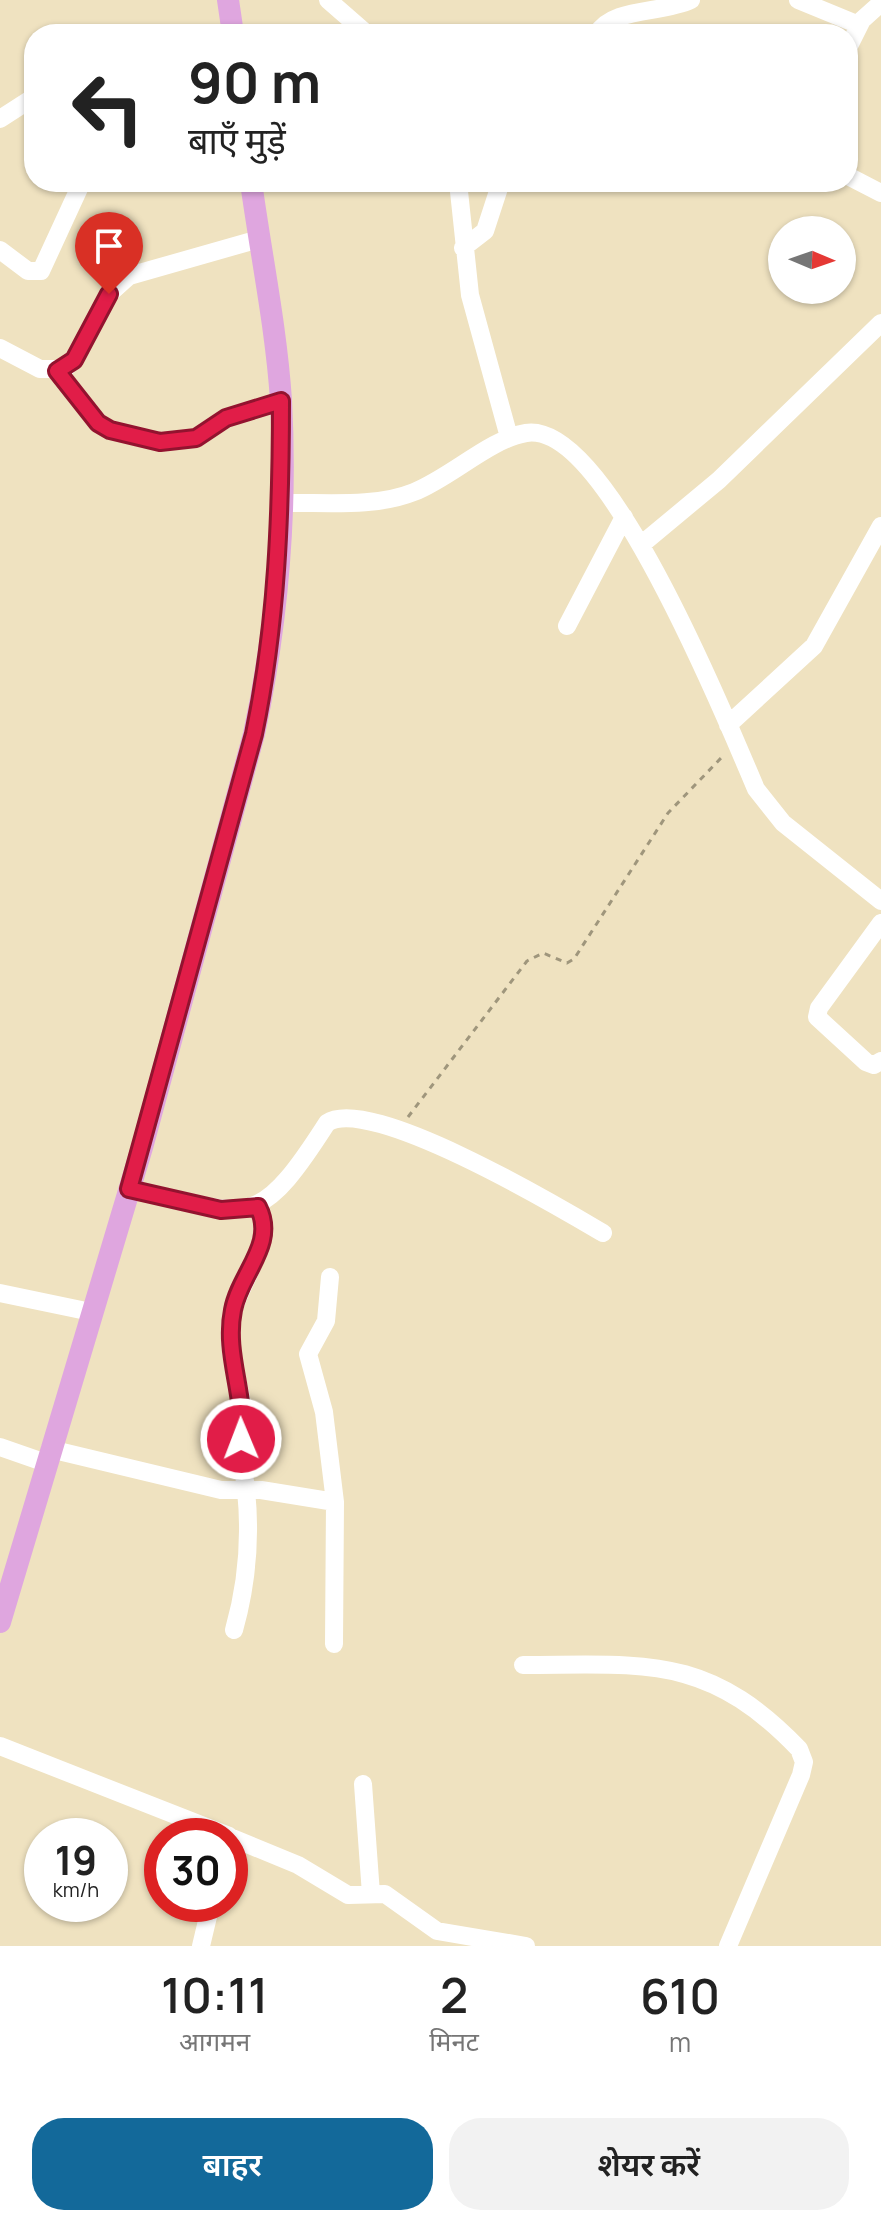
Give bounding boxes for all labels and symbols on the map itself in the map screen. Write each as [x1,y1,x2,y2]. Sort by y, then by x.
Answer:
pin [75,212,143,294]
north arrow [768,216,856,304]
position arrow [199,1397,283,1481]
speed limit sign: 30 [144,1818,248,1922]

